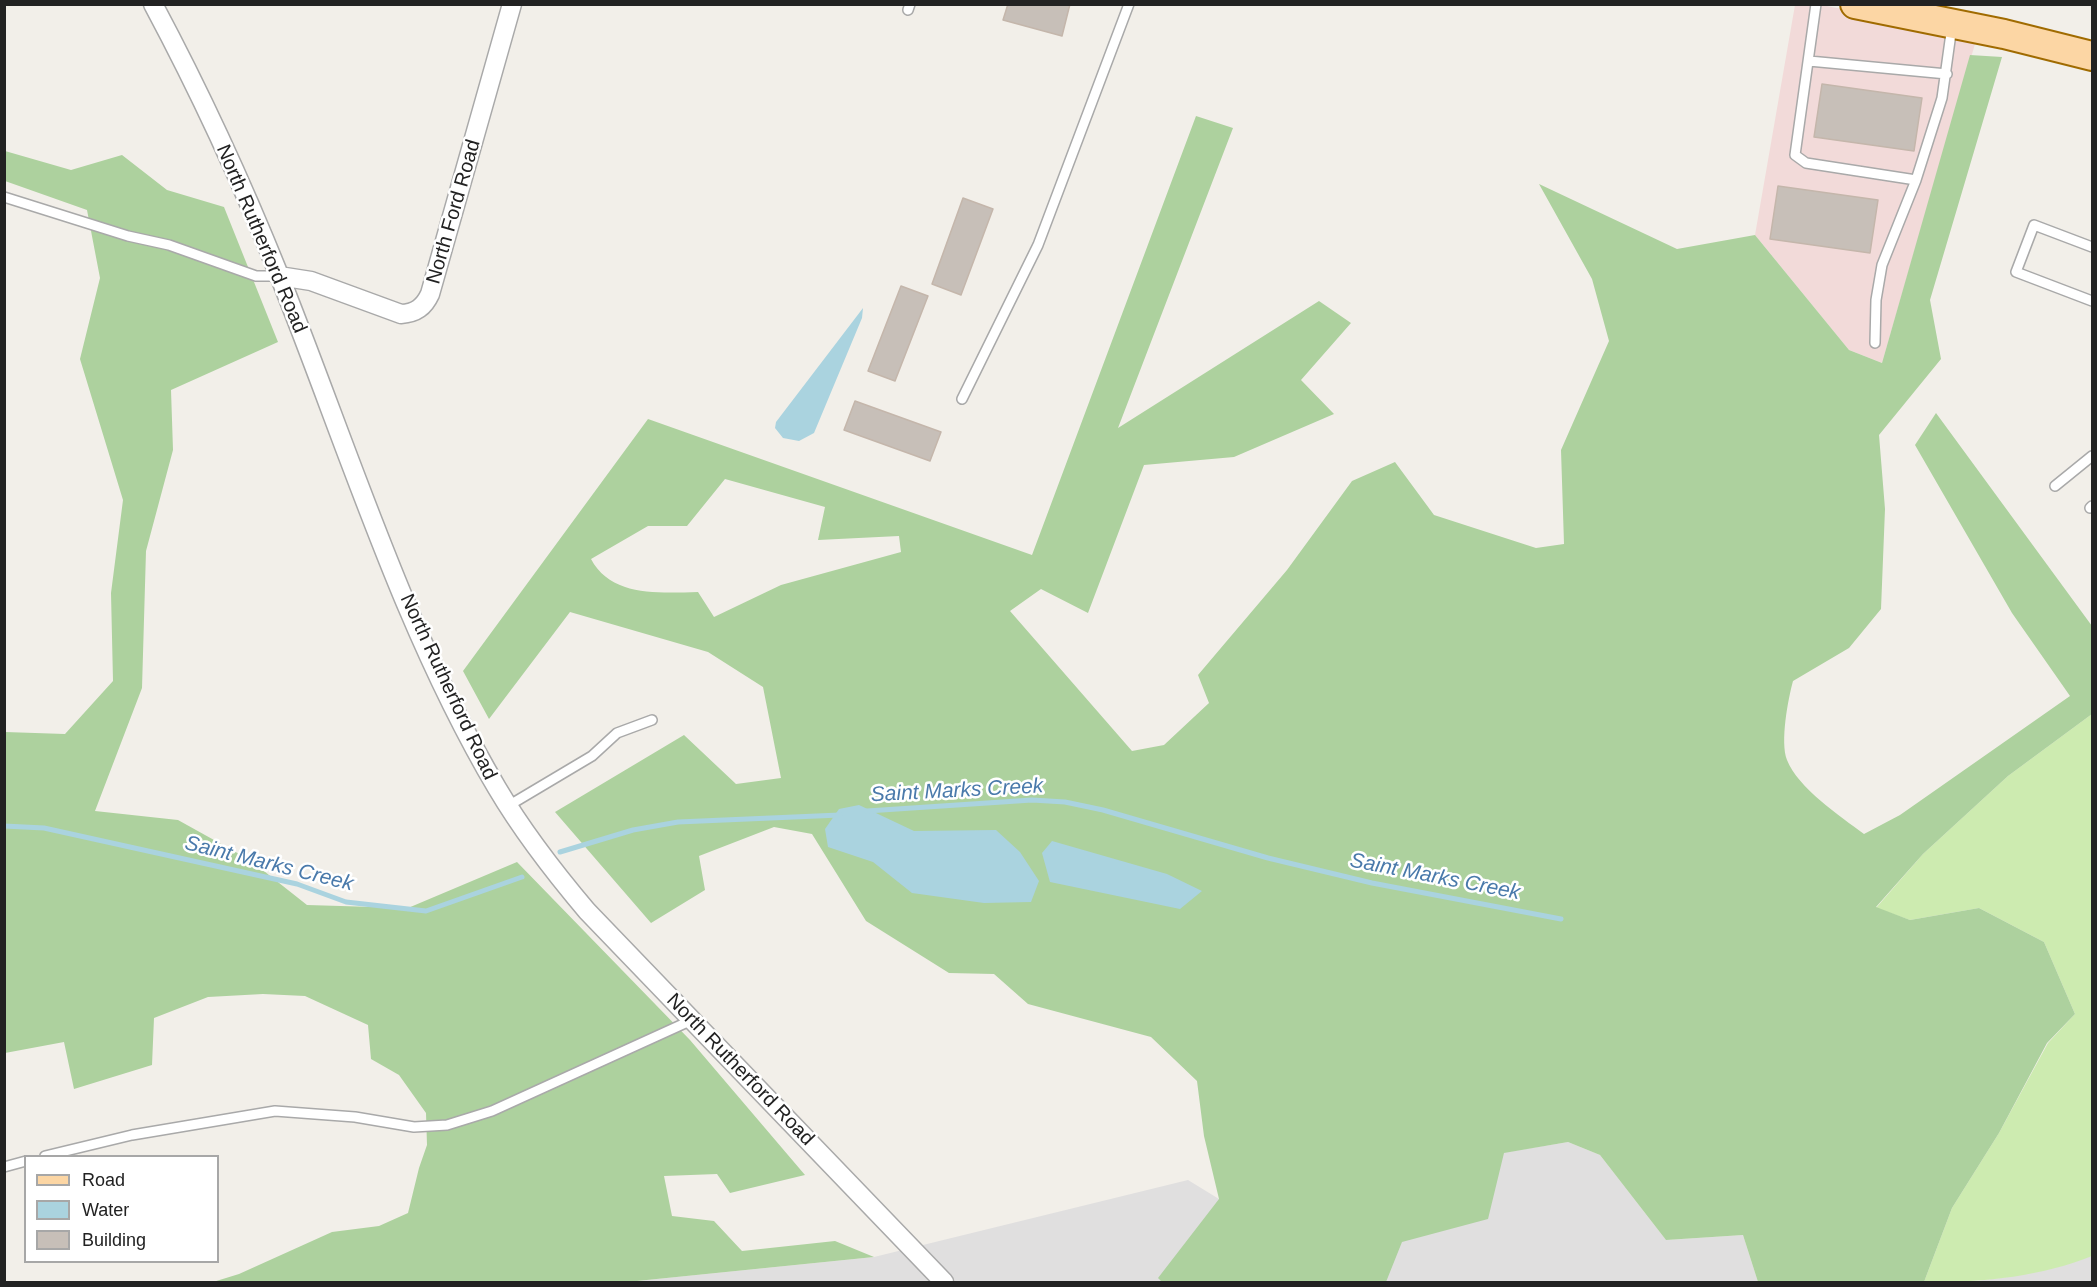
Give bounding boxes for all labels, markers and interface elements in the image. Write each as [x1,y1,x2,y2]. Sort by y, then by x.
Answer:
street label: North Ford Road [422,137,486,287]
street label: North Rutherford Road [210,141,312,337]
street label: North Rutherford Road [394,590,502,784]
water label: Saint Marks Creek [870,774,1044,808]
water label: Saint Marks Creek [182,831,356,897]
water label: Saint Marks Creek [1348,848,1522,906]
street label: North Rutherford Road [661,989,819,1151]
legend [24,1155,219,1263]
text: Road [82,1170,125,1190]
text: Water [82,1200,129,1220]
text: Building [82,1230,146,1250]

